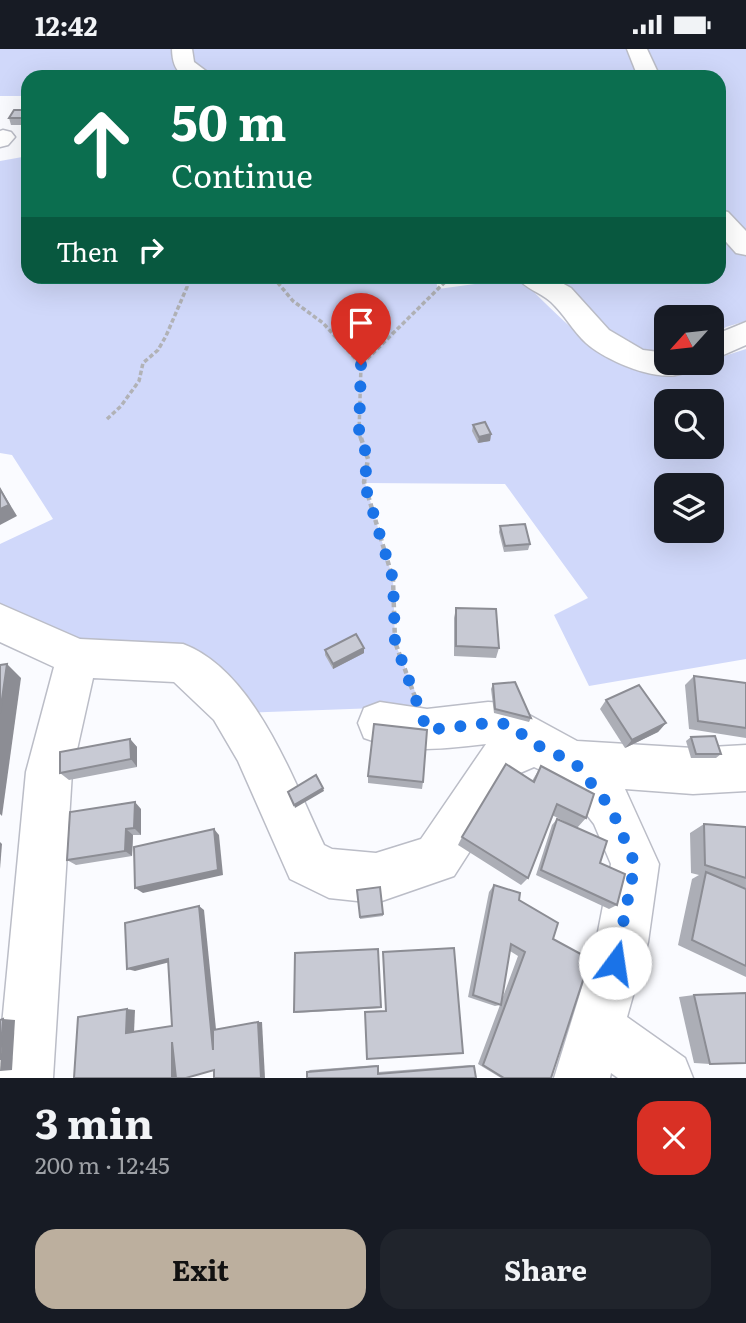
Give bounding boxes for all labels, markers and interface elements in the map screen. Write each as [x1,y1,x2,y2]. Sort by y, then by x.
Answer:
text: 12:42 [35,5,97,44]
text: 50 m [171,83,287,156]
icon: ahead [56,98,147,189]
text: Continue [171,150,313,198]
text: Then [56,231,118,270]
icon: right [132,231,170,269]
pin [331,293,391,365]
icon: arrive [342,304,380,342]
north arrow [654,305,724,375]
map controls [654,305,724,543]
button: search [654,389,724,459]
button: layers [654,473,724,543]
position arrow [578,926,652,1000]
text: 3 min [35,1090,153,1152]
button: close [637,1101,711,1175]
text: 200 m · 12:45 [35,1147,170,1181]
button: Exit [35,1229,366,1309]
button: Share [380,1229,711,1309]

